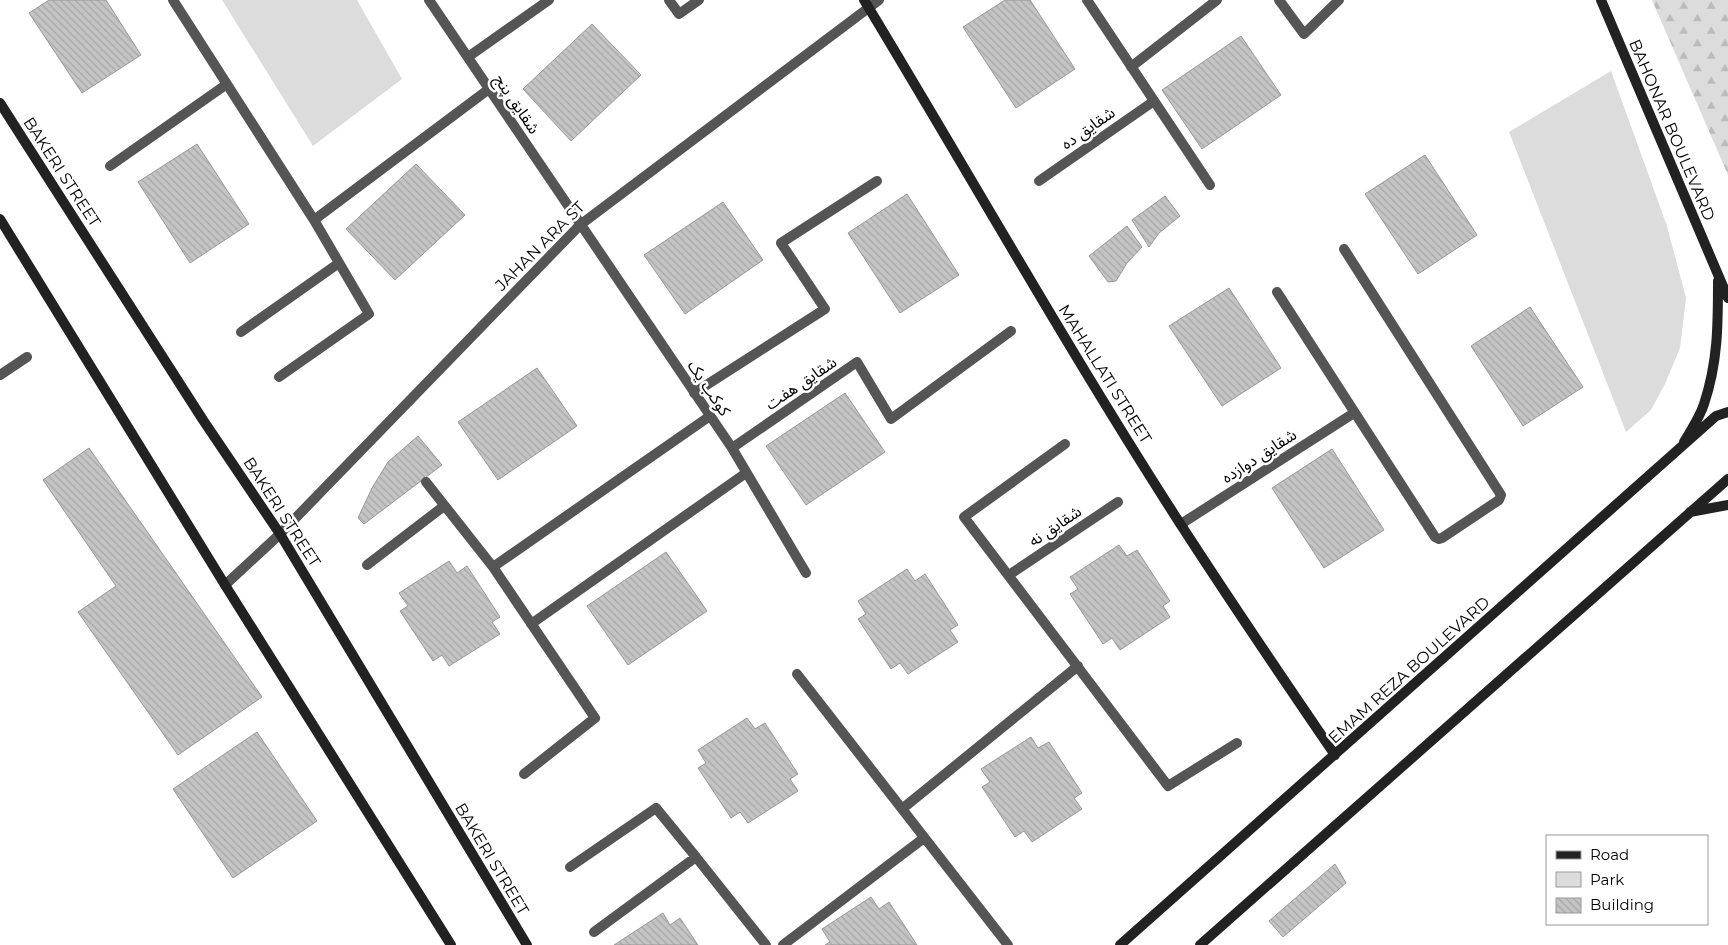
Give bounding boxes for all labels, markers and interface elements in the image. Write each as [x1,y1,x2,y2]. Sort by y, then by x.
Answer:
street label: BAHONAR BOULEVARD [1625,36,1719,224]
street label: شقایق پنج [488,71,544,139]
street label: شقایق ده [1058,103,1119,154]
street label: BAKERI STREET [19,113,105,231]
street label: JAHAN ARA ST [491,197,589,295]
street label: MAHALLATI STREET [1054,301,1156,448]
street label: شقایق هفت [762,352,841,415]
street label: کوکب یک [684,357,735,420]
street label: شقایق دوازده [1218,425,1300,488]
street label: BAKERI STREET [239,453,325,571]
street label: شقایق نه [1025,502,1085,551]
street label: EMAM REZA BOULEVARD [1325,593,1493,747]
street label: BAKERI STREET [451,800,533,919]
legend [1546,835,1708,925]
text: Road [1590,845,1629,864]
text: Park [1590,870,1624,889]
text: Building [1590,895,1654,914]

